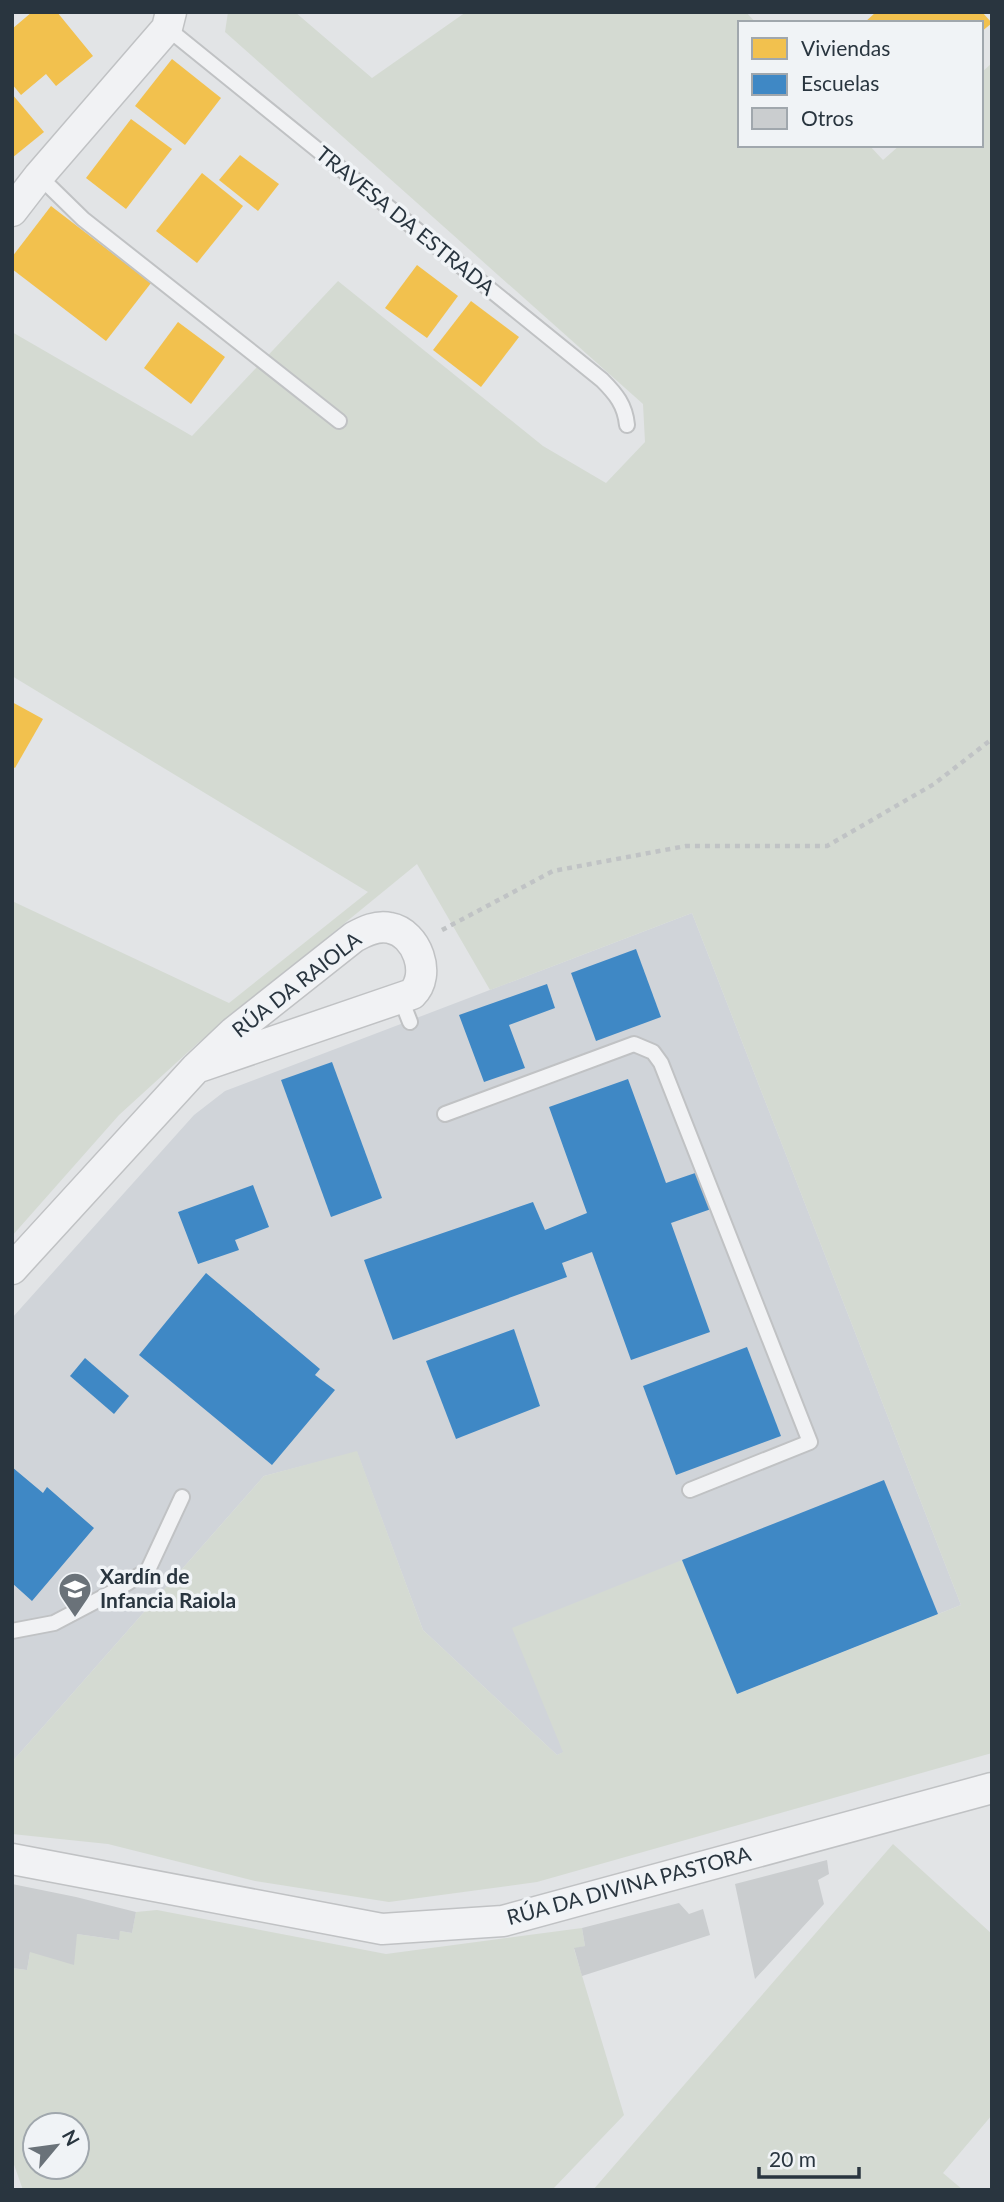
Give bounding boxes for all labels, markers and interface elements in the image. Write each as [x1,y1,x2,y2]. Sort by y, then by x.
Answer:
legend [738,21,983,147]
text: Viviendas [801,35,890,60]
text: Escuelas [801,70,879,95]
text: Otros [801,105,854,130]
street label: TRAVESA DA ESTRADA [312,140,501,300]
street label: RÚA DA RAIOLA [227,925,366,1042]
place label: Xardín de Infancia Raiola [100,1563,236,1612]
school or university icon: Xardín de Infancia Raiola [56,1570,94,1619]
street label: RÚA DA DIVINA PASTORA [504,1840,754,1929]
north arrow [21,2111,91,2181]
text: N [58,2126,85,2149]
scale bar [759,2136,859,2180]
text: 20 m [769,2146,816,2171]

